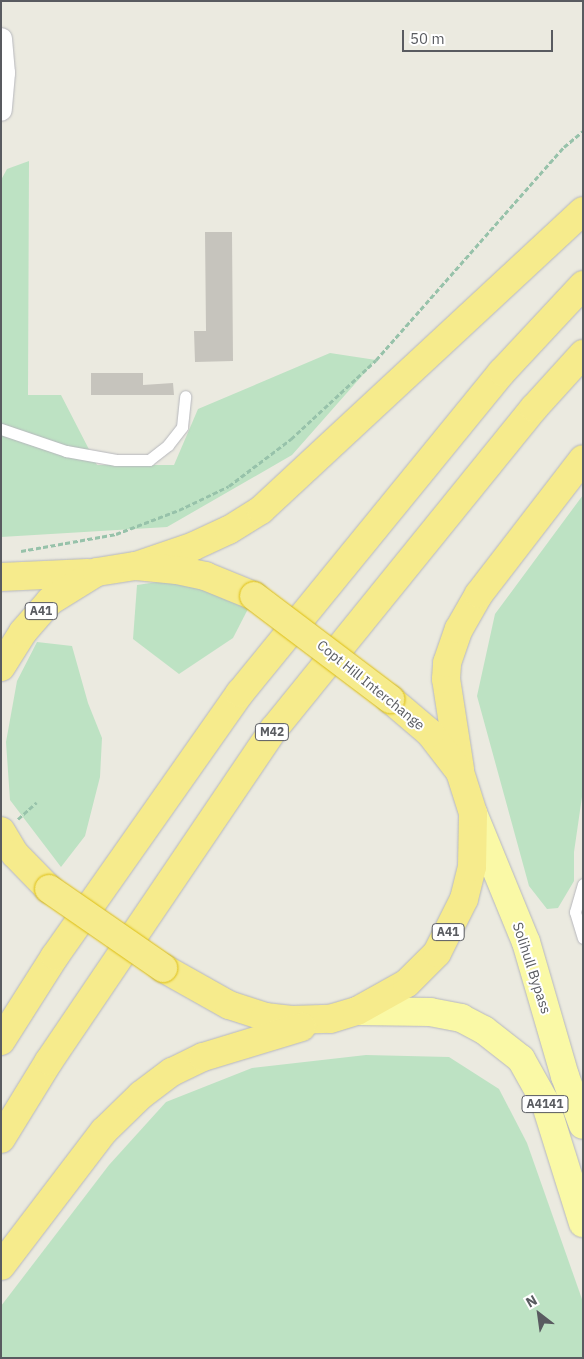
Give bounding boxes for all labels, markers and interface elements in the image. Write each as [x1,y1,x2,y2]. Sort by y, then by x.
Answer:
scale bar [404,20,555,52]
text: 50 m [410,29,445,48]
road number: A41 [23,602,58,620]
street label: Copt Hill Interchange [314,636,428,734]
road number: M42 [254,722,290,742]
street label: Solihull Bypass [509,920,555,1016]
road number: A41 [430,922,466,942]
road number: A4141 [521,1094,569,1114]
north arrow [514,1289,564,1339]
text: N [523,1291,540,1311]

